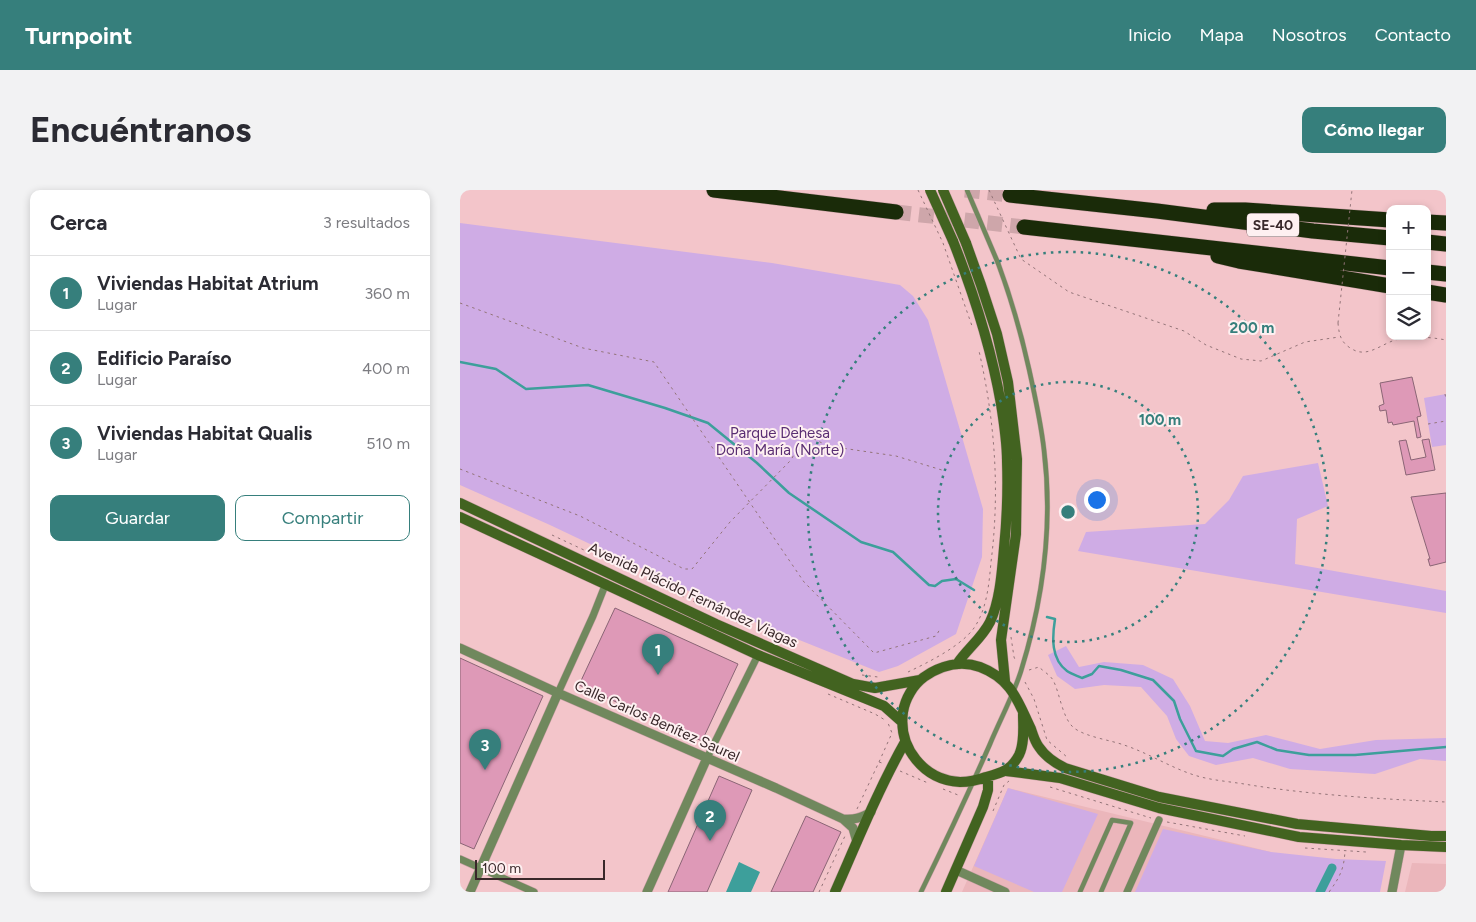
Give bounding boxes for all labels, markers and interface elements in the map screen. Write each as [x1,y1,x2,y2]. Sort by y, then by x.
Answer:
text: Turnpoint [25,21,132,50]
text: Inicio [1128,24,1172,46]
text: Mapa [1200,24,1244,46]
text: Nosotros [1272,24,1347,46]
text: Contacto [1375,24,1451,46]
button: Cómo llegar [1302,107,1446,153]
text: Encuéntranos [30,109,251,151]
map controls [1386,205,1431,340]
button: + [1386,205,1431,250]
text: Cerca [50,210,107,235]
text: 3 resultados [323,213,410,232]
road number: SE-40 [1247,214,1299,236]
button: − [1386,250,1431,295]
text: Viviendas Habitat Atrium [97,272,319,295]
text: 1 [63,284,69,303]
text: 360 m [364,284,410,303]
text: Lugar [97,295,137,314]
button: layers [1386,295,1431,340]
text: 200 m [1230,319,1274,337]
text: Edificio Paraíso [97,347,231,370]
text: 2 [61,359,71,378]
text: 400 m [362,359,410,378]
text: Lugar [97,370,137,389]
text: 100 m [1139,411,1181,429]
text: Viviendas Habitat Qualis [97,422,312,445]
park label: Parque Dehesa Doña María (Norte) [716,424,844,459]
text: 3 [62,434,70,453]
text: 510 m [366,434,410,453]
text: Lugar [97,445,137,464]
your location [1084,487,1110,513]
button: Guardar [50,495,225,541]
button: Compartir [235,495,410,541]
centre of rings [1059,503,1077,521]
street label: Avenida Plácido Fernández Viagas [585,538,801,652]
pin: 1 [642,634,674,675]
street label: Calle Carlos Benítez Saurel [572,676,742,766]
pin: 3 [469,729,501,770]
pin: 2 [694,800,726,841]
scale bar [475,857,605,880]
text: 100 m [482,860,521,877]

